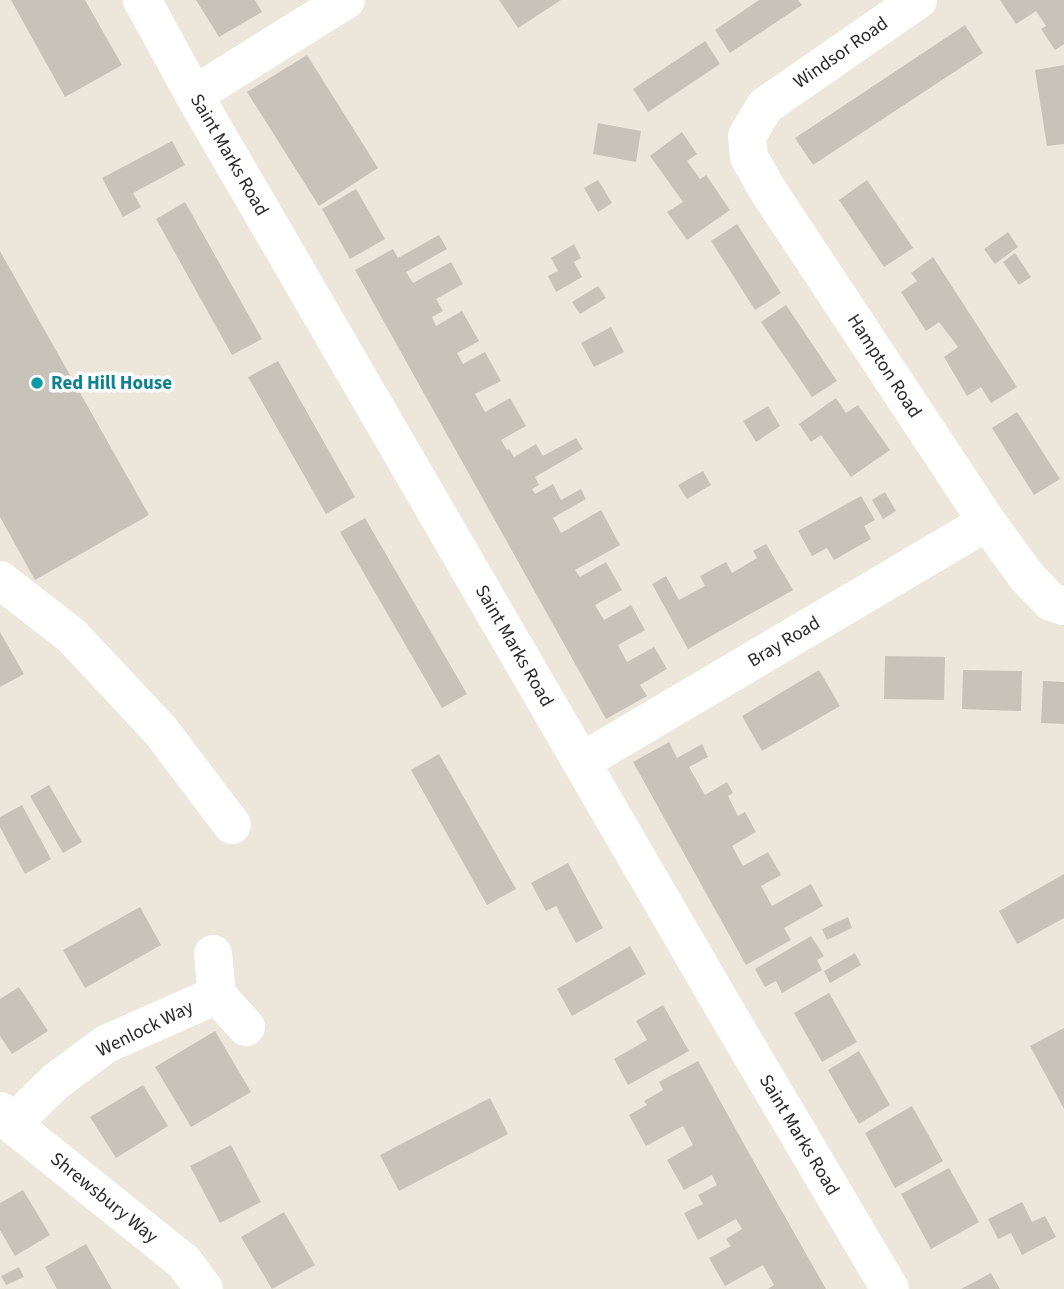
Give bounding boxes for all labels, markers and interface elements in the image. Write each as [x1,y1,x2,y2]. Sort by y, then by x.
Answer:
street label: Windsor Road [788,10,894,96]
street label: Saint Marks Road [183,89,275,221]
street label: Hampton Road [840,309,928,423]
place label: Red Hill House [51,370,172,397]
marker: Red Hill House [29,375,45,391]
street label: Saint Marks Road [468,580,560,712]
street label: Bray Road [743,610,825,674]
street label: Wenlock Way [92,994,198,1064]
street label: Saint Marks Road [752,1069,846,1201]
street label: Shrewsbury Way [44,1146,164,1250]

